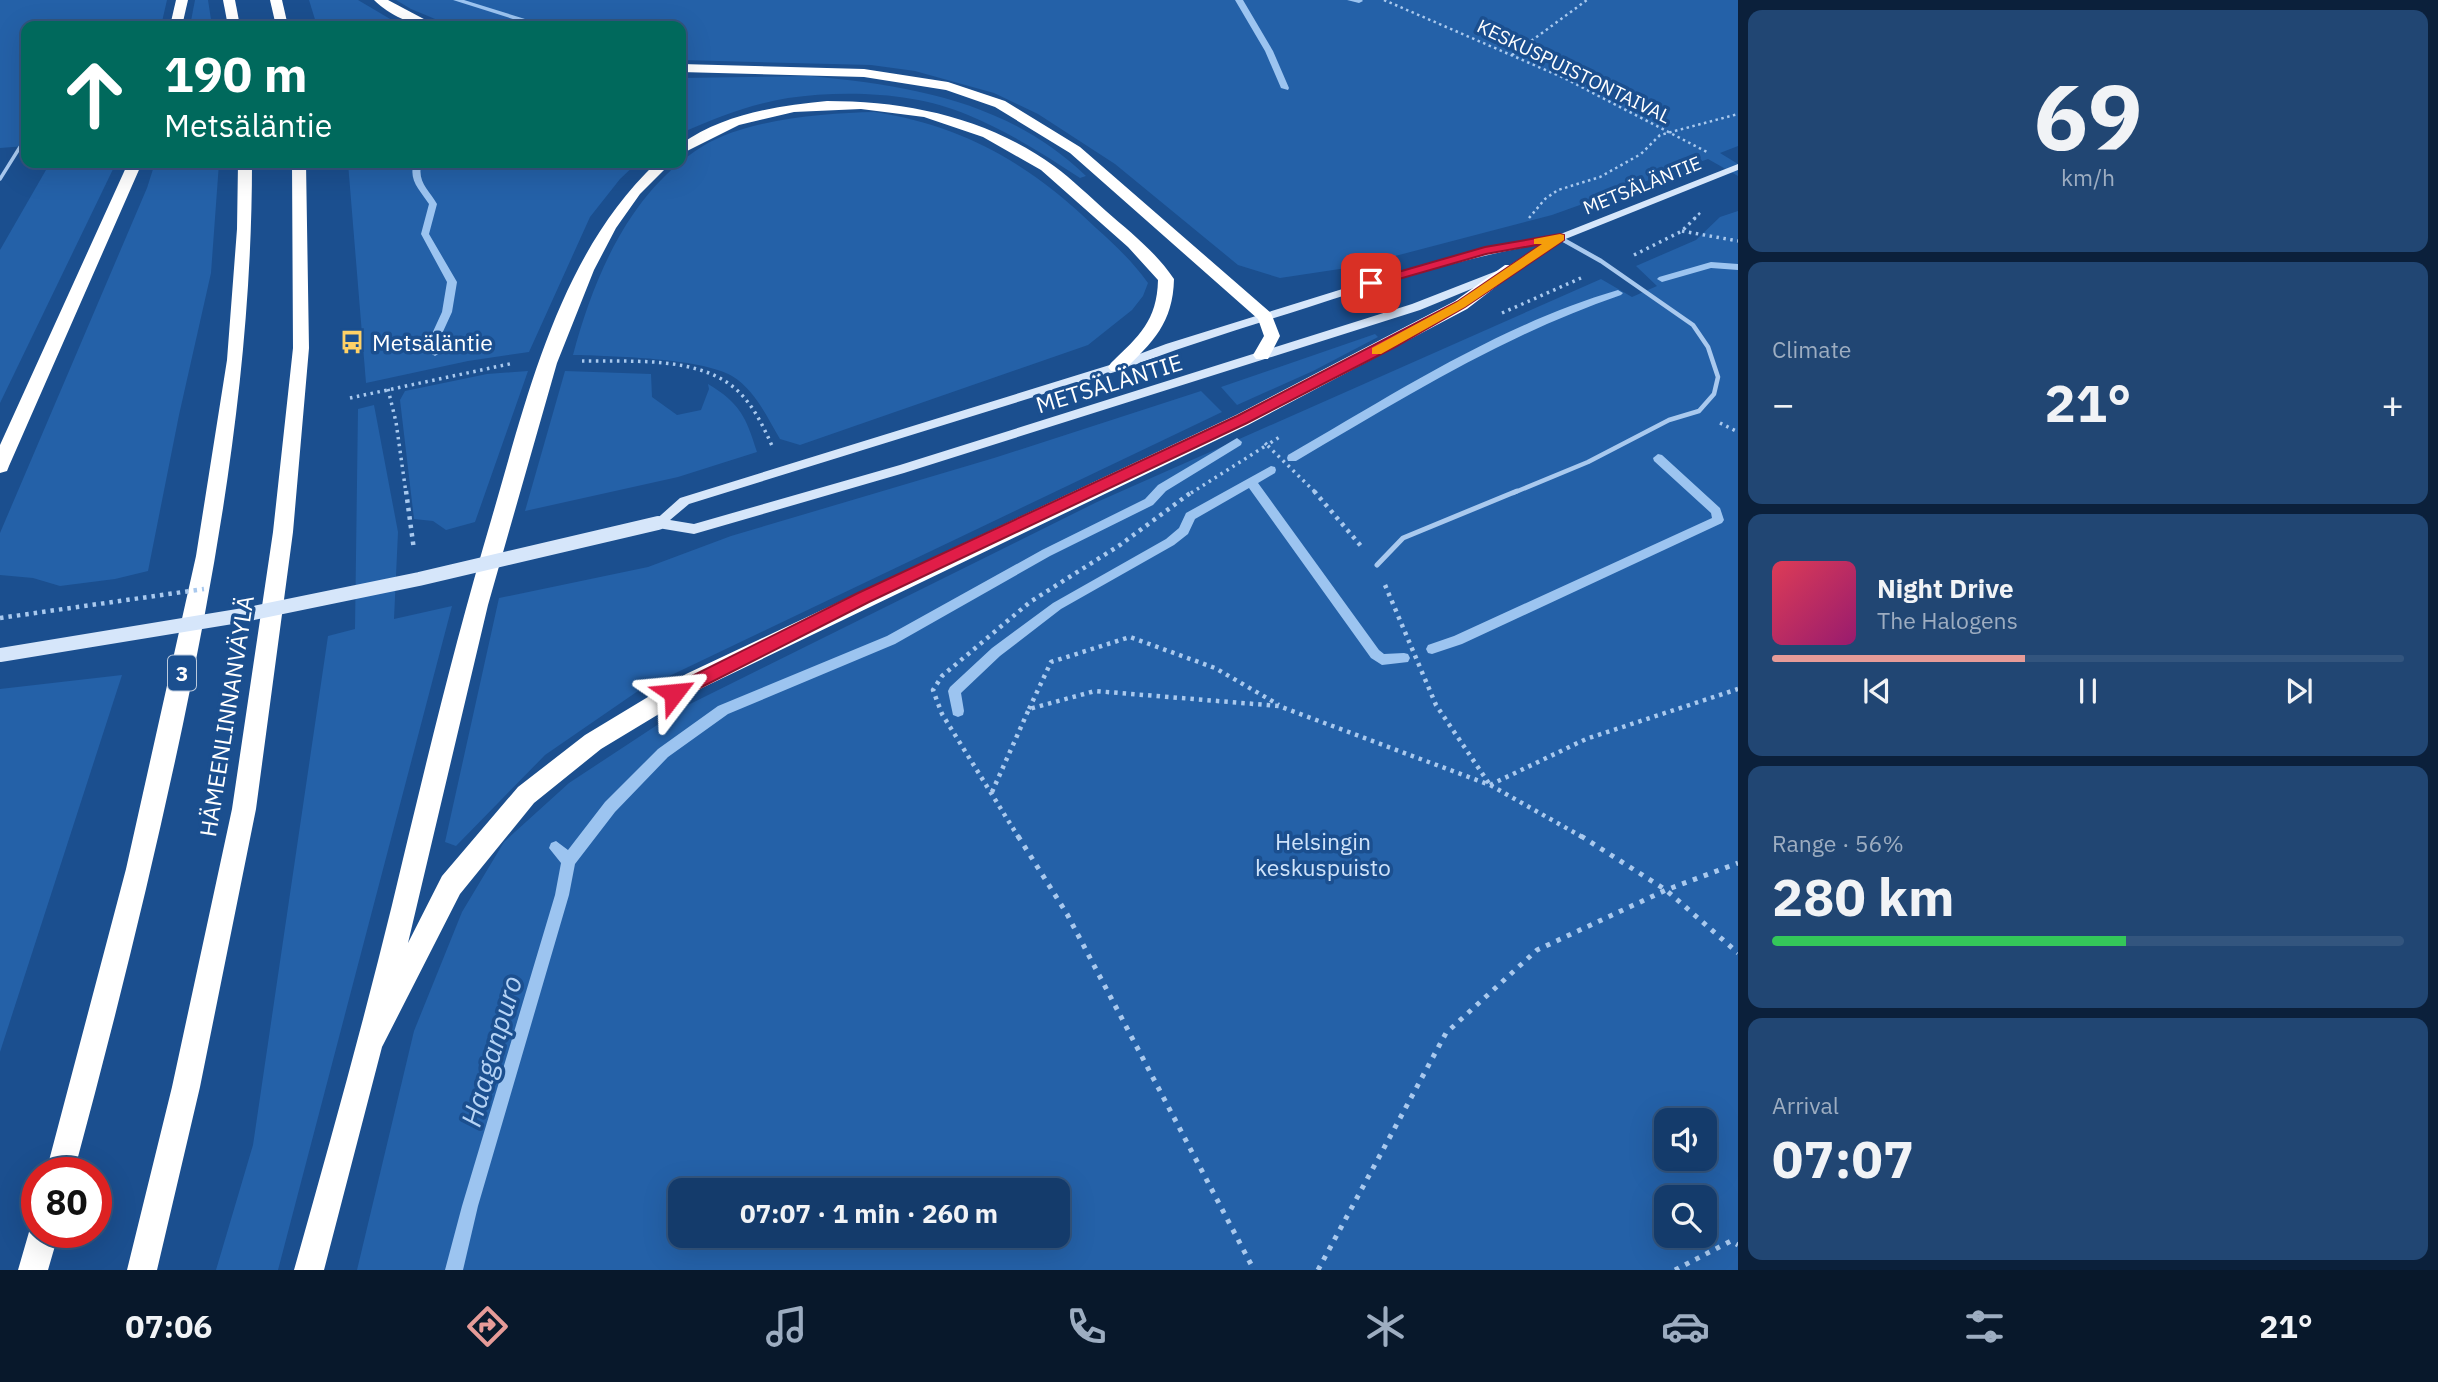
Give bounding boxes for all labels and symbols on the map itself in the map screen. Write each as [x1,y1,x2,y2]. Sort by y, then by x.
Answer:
street label: KESKUSPUISTONTAIVAL [1473,14,1675,128]
street label: METSÄLÄNTIE [1579,150,1705,220]
pin [1341,253,1401,313]
place label: Metsäläntie [372,327,493,357]
bus stop icon: Metsäläntie [338,328,366,356]
street label: METSÄLÄNTIE [1032,346,1186,420]
street label: HÄMEENLINNANVÄYLÄ [192,593,260,839]
road number: 3 [168,656,196,690]
position arrow [637,656,711,730]
park label: Helsingin keskuspuisto [1255,826,1391,882]
water label: Haaganpuro [452,971,530,1131]
speed limit sign: 80 [21,1157,112,1248]

